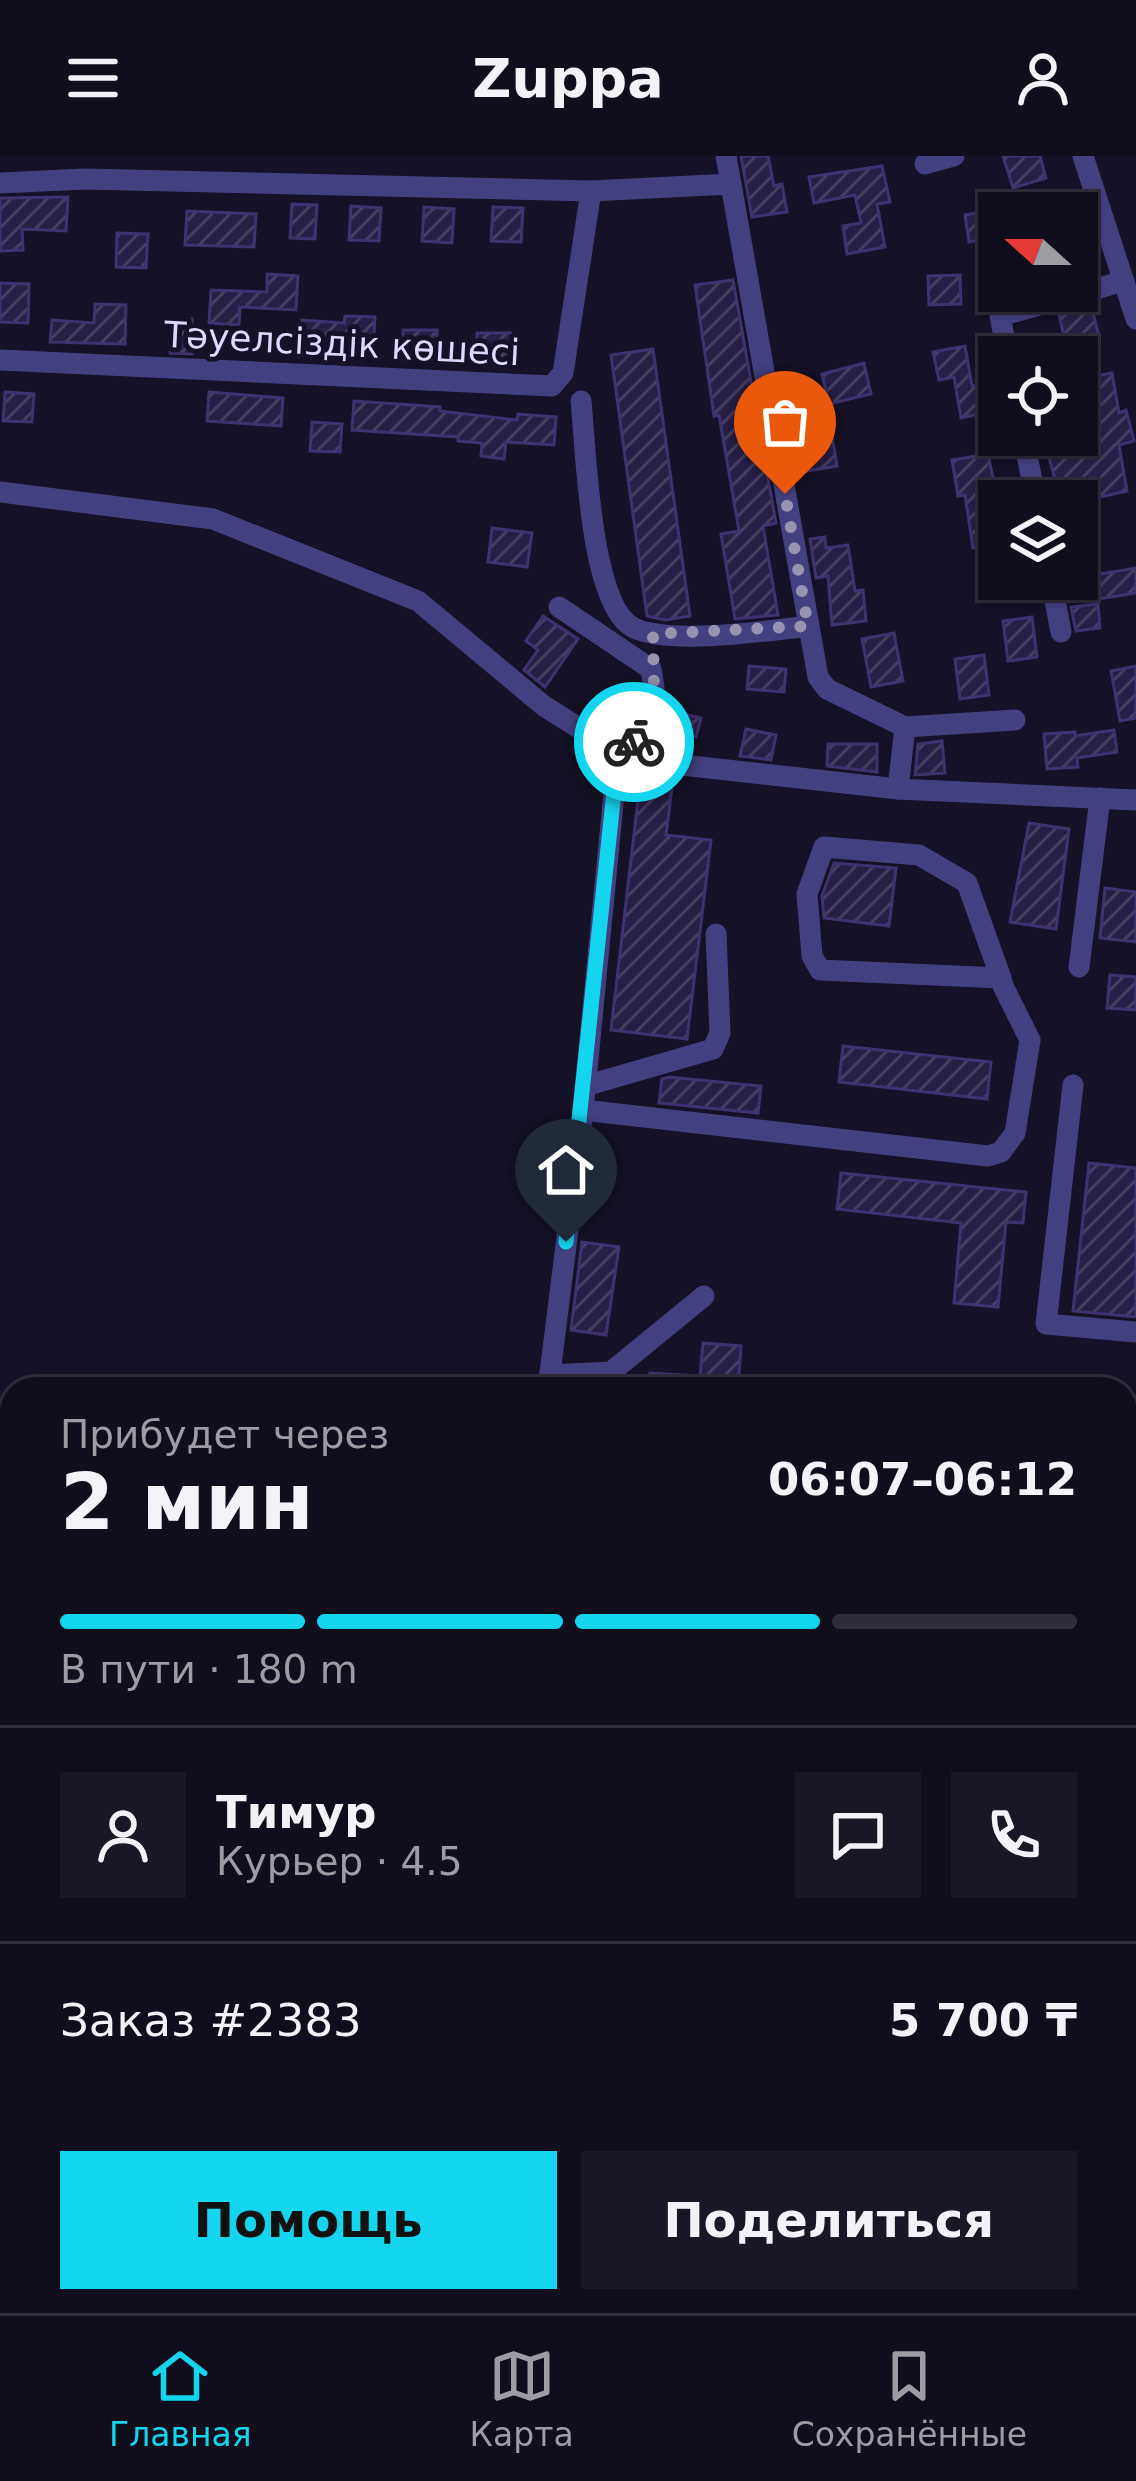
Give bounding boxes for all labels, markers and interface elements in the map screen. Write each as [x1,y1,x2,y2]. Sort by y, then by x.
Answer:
icon: menu [60,45,126,111]
icon: person [1010,45,1076,111]
text: Zuppa [472,47,664,110]
north arrow [978,192,1098,312]
map controls [978,192,1098,600]
street label: Тәуелсіздік көшесі [162,314,521,373]
button: locate [978,336,1098,456]
pin [734,371,836,494]
icon: bag [752,389,818,455]
button: layers [978,480,1098,600]
courier [574,682,694,802]
icon: bike [601,709,667,775]
pin [515,1119,617,1242]
icon: home [533,1137,599,1203]
text: Прибудет через [60,1412,389,1457]
text: 06:07–06:12 [768,1453,1077,1506]
text: 2 мин [60,1457,314,1547]
text: В пути · 180 m [60,1647,358,1692]
button: person [60,1772,186,1898]
button: chat [795,1772,921,1898]
button: phone [951,1772,1077,1898]
text: Тимур [216,1786,377,1839]
text: Курьер · 4.5 [216,1839,462,1884]
text: Заказ #2383 [60,1994,362,2047]
text: 5 700 ₸ [889,1994,1077,2047]
button: Помощь [60,2151,557,2289]
button: Поделиться [581,2151,1077,2289]
tab: Главная [109,2343,252,2454]
tab: Карта [470,2343,574,2454]
tab: Сохранённые [792,2343,1027,2454]

